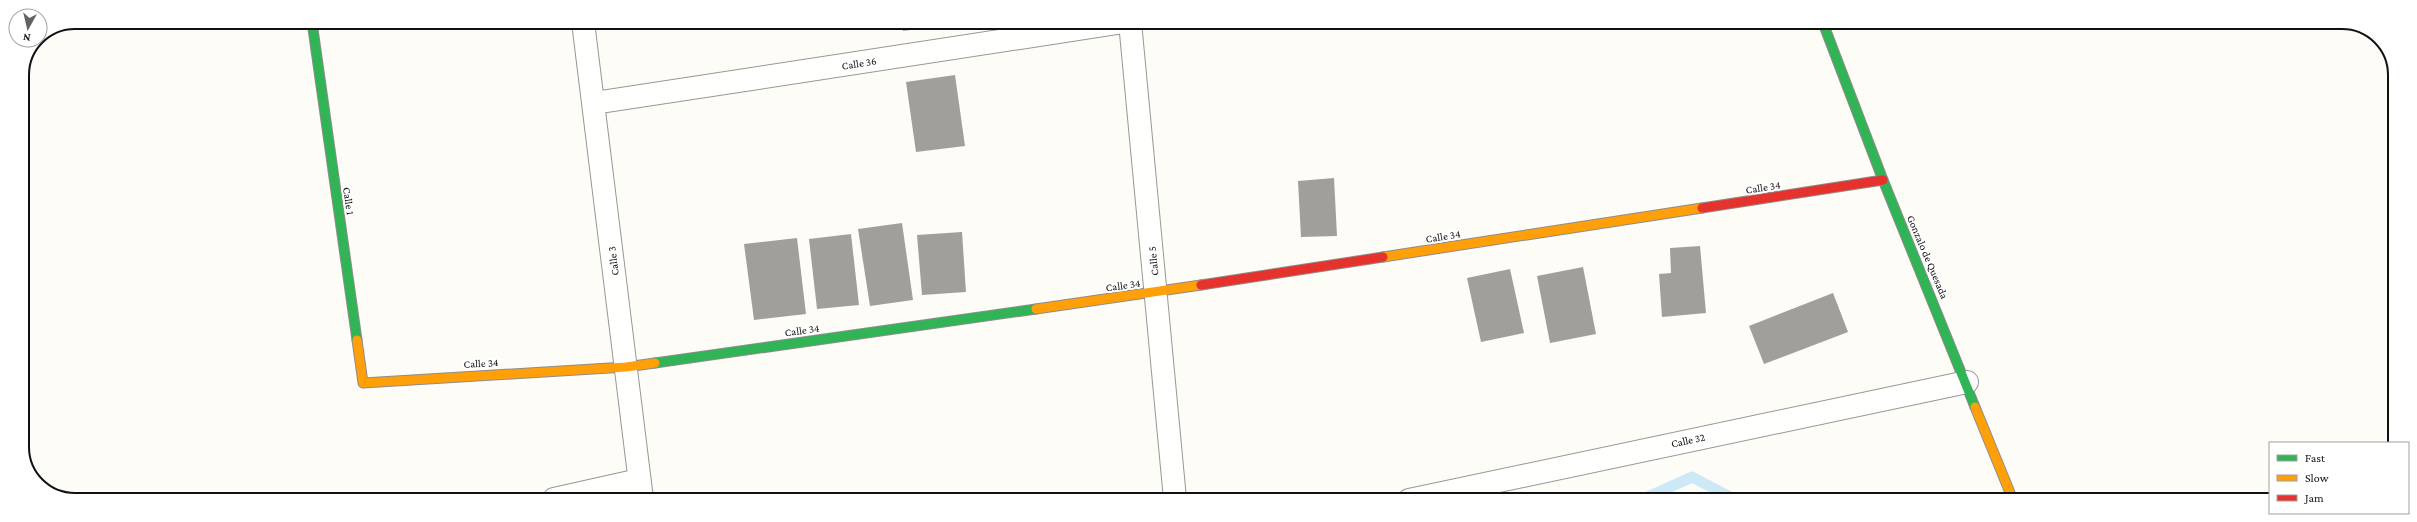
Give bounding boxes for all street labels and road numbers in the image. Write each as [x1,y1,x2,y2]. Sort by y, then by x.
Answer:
street label: Calle 36 [841,54,877,72]
street label: Calle 34 [1745,178,1782,196]
street label: Calle 1 [341,186,357,216]
street label: Gonzalo de Quesada [1905,213,1951,301]
street label: Calle 34 [1425,227,1462,245]
street label: Calle 3 [605,246,621,276]
street label: Calle 5 [1145,246,1161,276]
street label: Calle 34 [1105,277,1142,293]
street label: Calle 34 [784,322,821,338]
street label: Calle 34 [463,356,499,370]
street label: Calle 32 [1670,431,1706,449]

